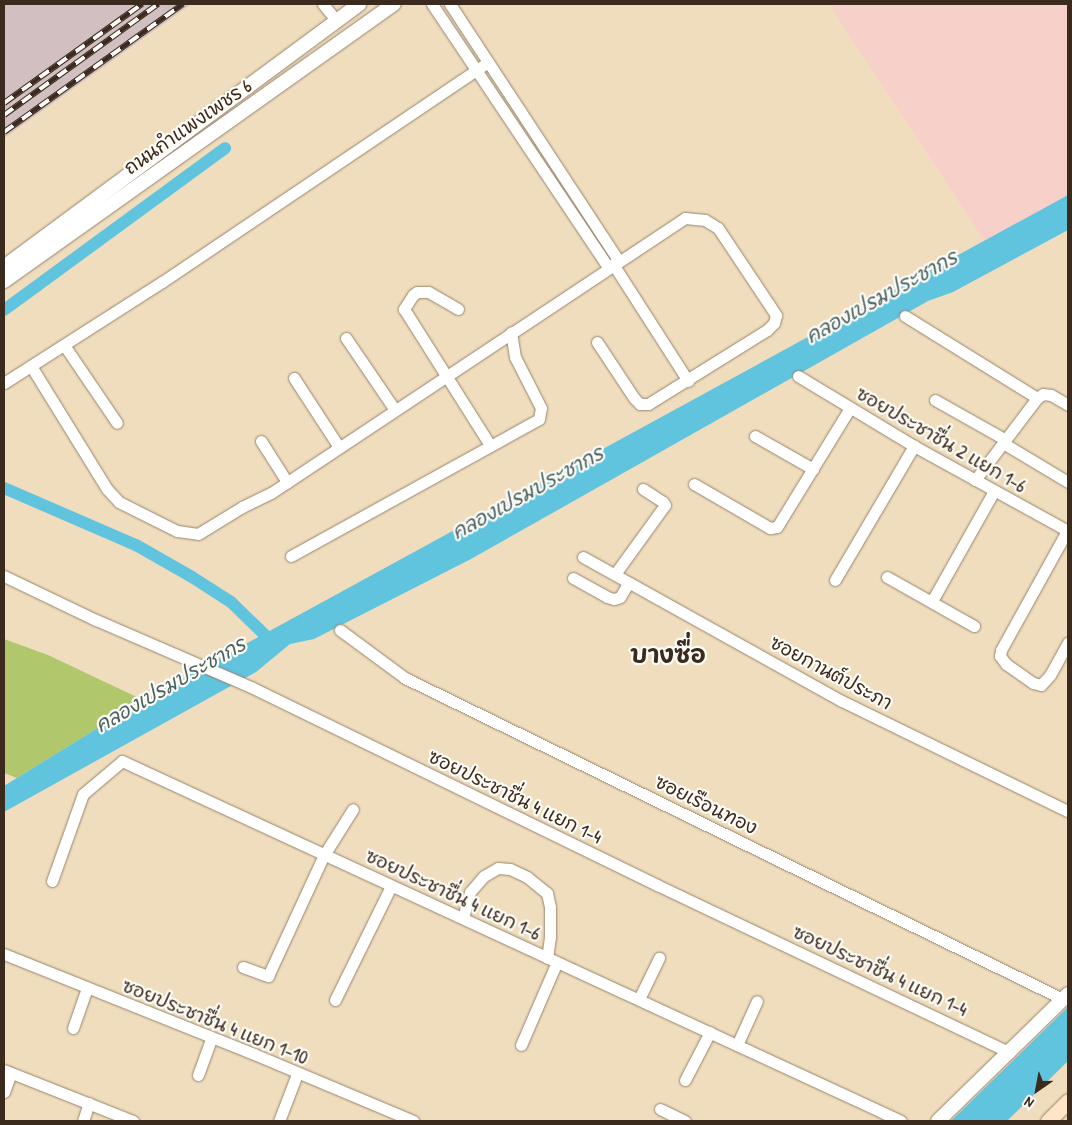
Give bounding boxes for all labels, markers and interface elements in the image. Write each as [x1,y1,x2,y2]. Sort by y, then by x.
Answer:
street label: ถนนกำแพงเพชร 6 [120,74,256,180]
water label: คลองเปรมประชากร [801,244,961,348]
street label: ซอยประชาชื่น 2 แยก 1-6 [852,382,1030,498]
water label: คลองเปรมประชากร [447,440,607,544]
water label: คลองเปรมประชากร [91,631,249,737]
street label: ซอยกานต์ประภา [766,631,896,715]
district label: บางซื่อ [630,641,706,669]
street label: ซอยประชาชื่น 4 แยก 1-4 [425,745,605,849]
street label: ซอยเรือนทอง [651,770,761,840]
street label: ซอยประชาชื่น 4 แยก 1-6 [362,844,544,946]
street label: ซอยประชาชื่น 4 แยก 1-4 [789,920,971,1022]
street label: ซอยประชาชื่น 4 แยก 1-10 [119,974,311,1070]
north arrow [1012,1065,1062,1115]
text: N [1020,1093,1037,1113]

